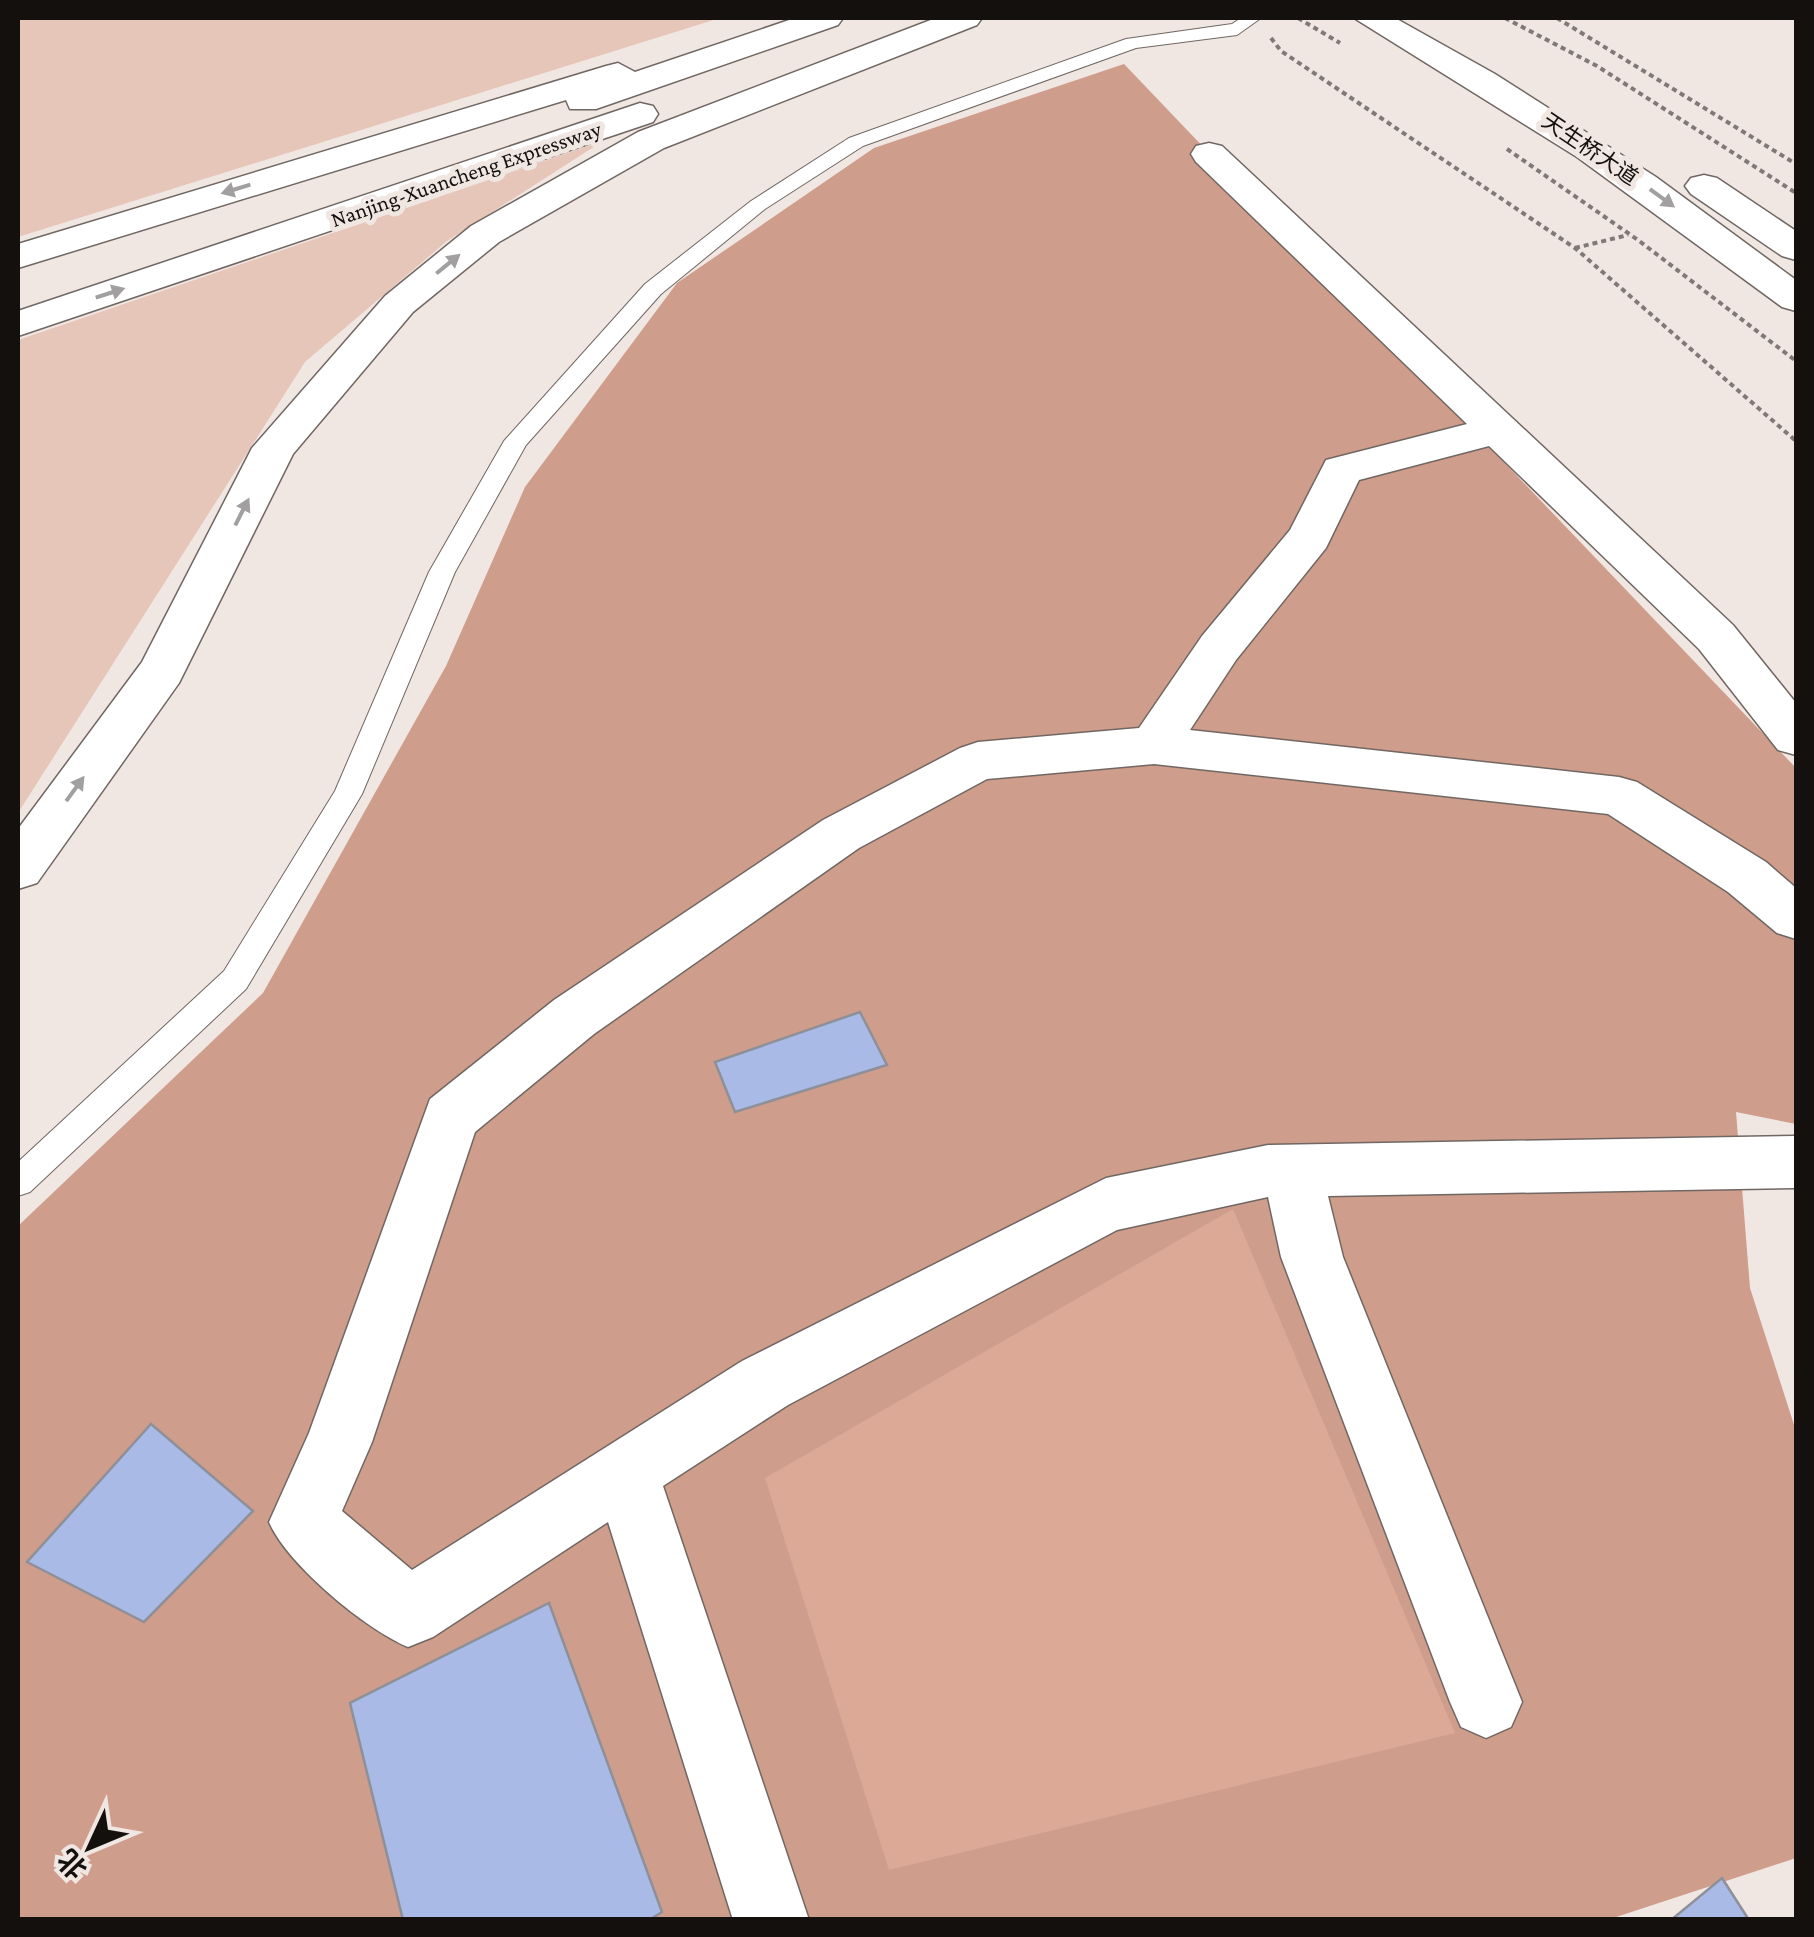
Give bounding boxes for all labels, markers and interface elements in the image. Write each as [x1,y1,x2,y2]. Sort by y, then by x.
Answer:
street label: 天生桥大道 [1537,108,1643,190]
street label: Nanjing-Xuancheng Expressway [328,116,605,232]
one-way arrow [221,183,251,198]
one-way arrow [1649,187,1675,207]
one-way arrow [435,254,460,276]
one-way arrow [95,284,125,299]
one-way arrow [233,497,250,526]
one-way arrow [65,776,85,803]
north arrow [40,1797,140,1897]
text: 北 [51,1843,93,1885]

